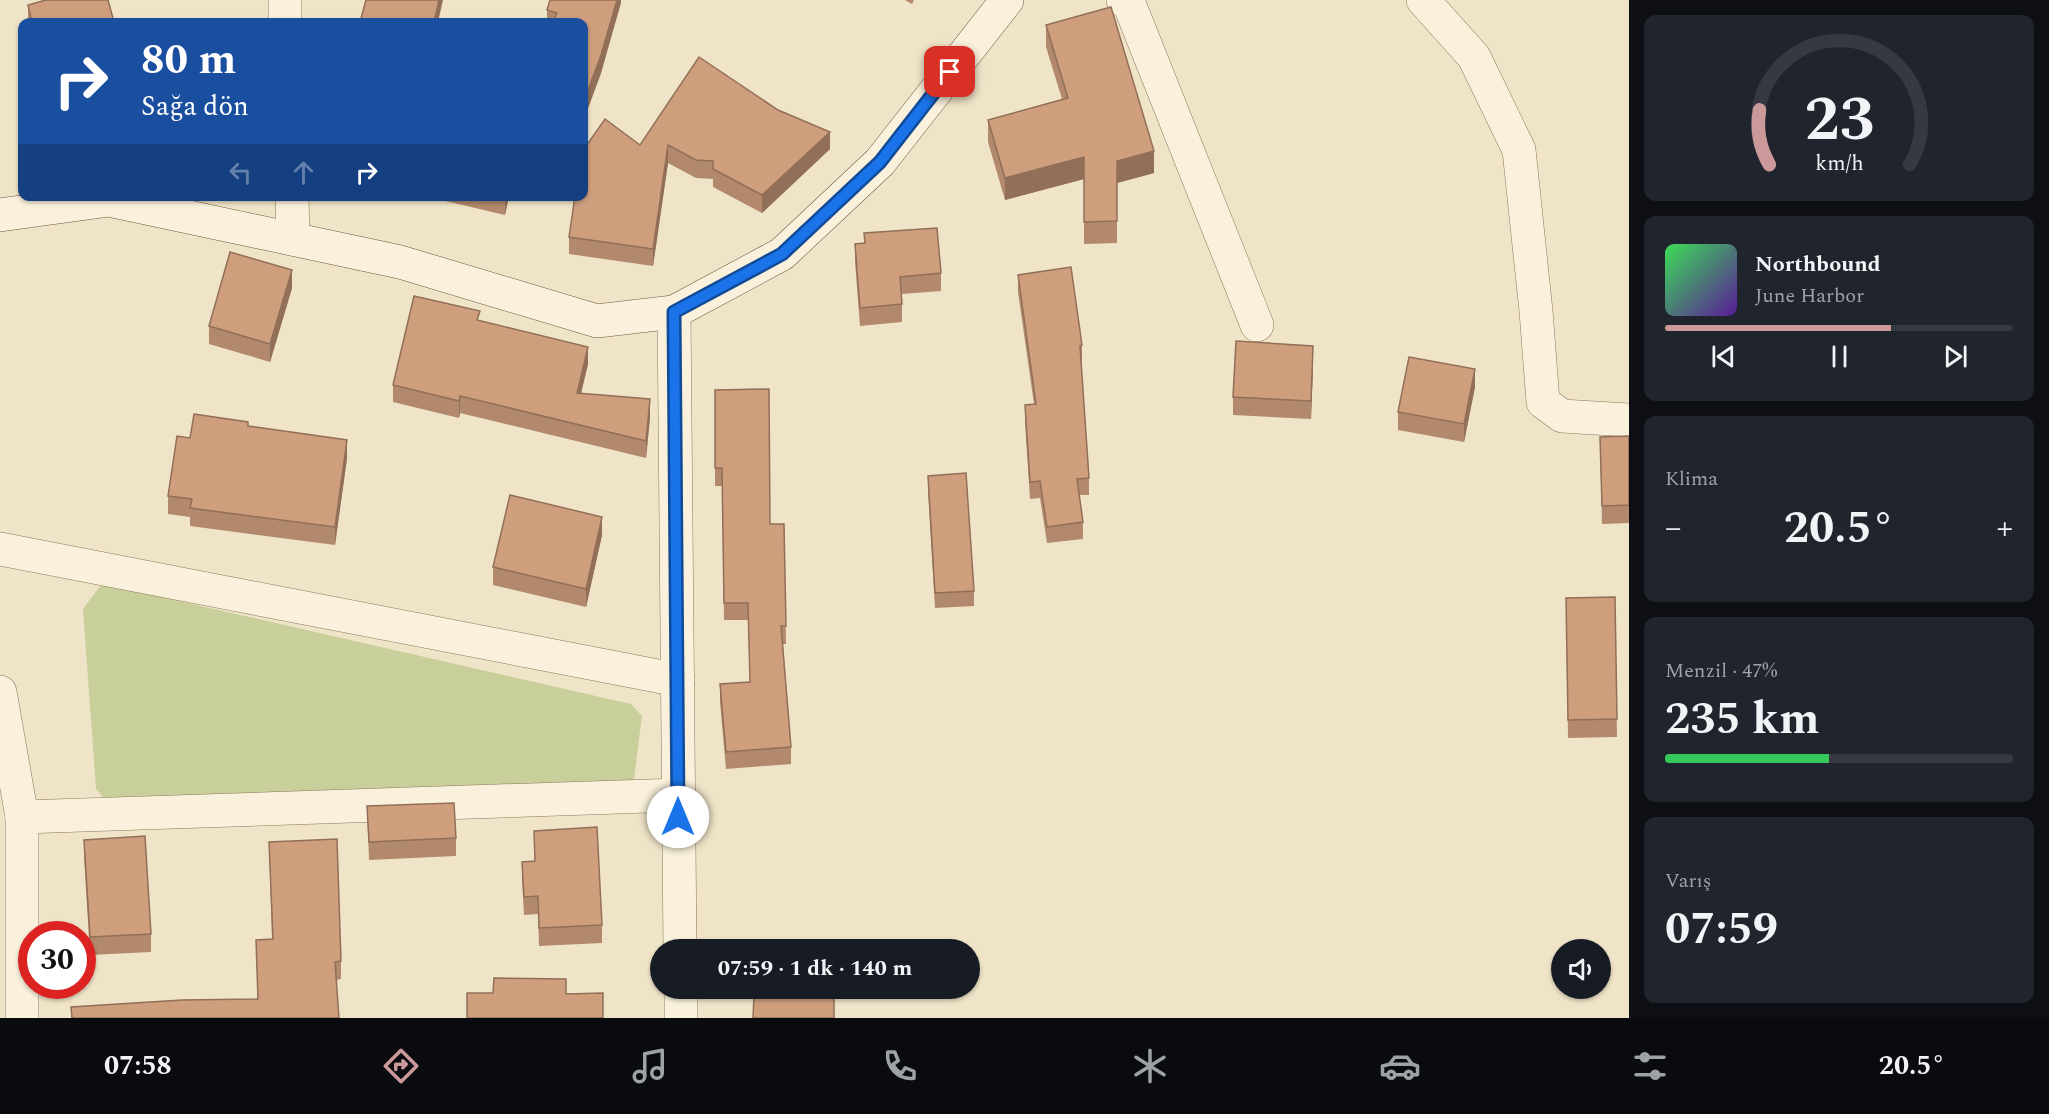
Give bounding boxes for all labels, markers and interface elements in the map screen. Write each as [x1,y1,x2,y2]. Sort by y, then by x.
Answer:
text: 80 m [141,29,236,92]
icon: right [42,42,120,120]
pin [924,46,975,97]
icon: arrive [933,55,966,88]
text: 23 [1804,73,1874,168]
text: Sağa dön [141,86,249,128]
text: km/h [1815,147,1863,180]
icon: left [224,156,257,189]
icon: ahead [287,156,320,189]
icon: right [350,156,383,189]
text: Northbound [1755,248,1881,281]
text: June Harbor [1755,281,1864,311]
icon: previous [1707,340,1740,373]
icon: pause [1823,340,1856,373]
icon: next [1939,340,1972,373]
text: Klima [1665,464,1718,494]
text: 20.5° [1784,494,1894,563]
text: − [1665,503,1682,553]
text: + [1996,503,2013,553]
text: Menzil · 47% [1665,656,1777,686]
text: 235 km [1665,685,1820,754]
position arrow [646,785,710,849]
text: Varış [1665,866,1711,896]
text: 07:59 [1665,895,1778,964]
speed limit sign: 30 [18,921,96,999]
map controls [1551,939,1611,999]
button: sound [1551,939,1611,999]
text: 07:59 · 1 dk · 140 m [718,952,912,985]
text: 07:58 [104,1045,172,1087]
icon: directions [380,1045,422,1087]
icon: music [629,1045,671,1087]
icon: phone [879,1045,921,1087]
icon: climate [1129,1045,1171,1087]
icon: car [1379,1045,1421,1087]
icon: filters [1629,1045,1671,1087]
text: 20.5° [1879,1045,1945,1087]

